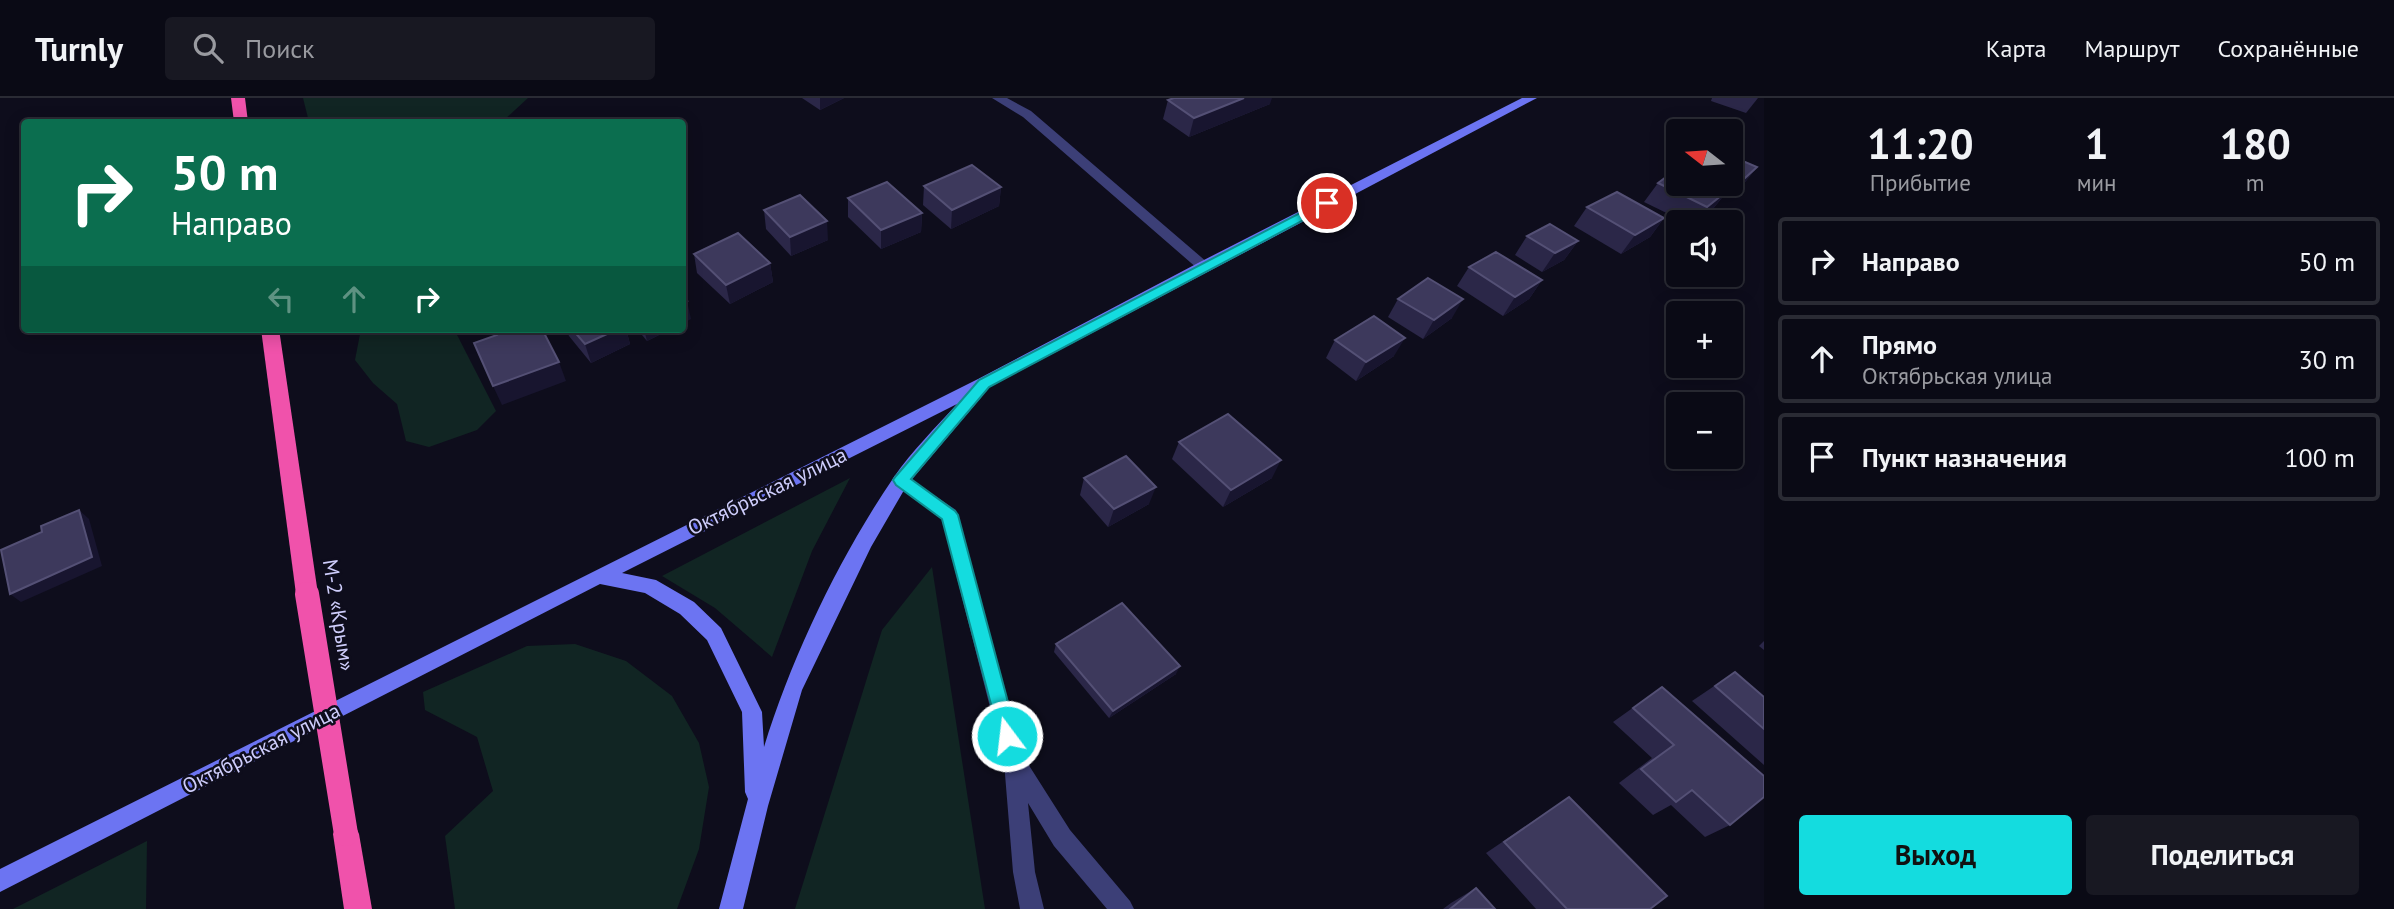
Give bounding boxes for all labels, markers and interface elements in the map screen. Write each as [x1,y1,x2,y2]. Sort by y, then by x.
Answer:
search box [165,17,655,80]
text: Turnly [35,27,123,70]
icon: search [189,29,227,67]
text: Поиск [245,32,315,65]
text: Карта [1986,33,2046,64]
text: Маршрут [2084,33,2179,64]
text: Сохранённые [2217,33,2359,64]
text: 11:20 [1867,116,1974,171]
text: 1 [2085,116,2108,171]
text: 180 [2219,116,2291,171]
north arrow [1666,119,1743,196]
map controls [1666,119,1743,469]
text: 50 m [171,140,278,204]
icon: right [56,147,147,238]
text: Прибытие [1870,168,1971,197]
text: мин [2077,168,2116,197]
text: m [2246,168,2265,197]
pin [1297,173,1357,233]
icon: arrive [1308,184,1346,222]
text: Направо [171,202,292,244]
button: sound [1666,210,1743,287]
icon: right [1803,242,1841,280]
text: Направо [1862,245,1960,278]
text: 50 m [2299,245,2355,278]
icon: left [262,280,300,318]
icon: ahead [335,280,373,318]
icon: right [408,280,446,318]
button: + [1666,301,1743,378]
text: Прямо [1862,328,1937,361]
icon: ahead [1803,340,1841,378]
text: 30 m [2299,343,2355,376]
text: Октябрьская улица [1862,361,2052,390]
button: − [1666,392,1743,469]
icon: arrive [1803,438,1841,476]
street label: Октябрьская улица [683,441,851,541]
text: Пункт назначения [1862,441,2067,474]
text: 100 m [2284,441,2355,474]
street label: М-2 «Крым» [317,557,361,673]
street label: Октябрьская улица [177,697,345,799]
position arrow [970,699,1044,773]
button: Выход [1799,815,2072,895]
button: Поделиться [2086,815,2359,895]

